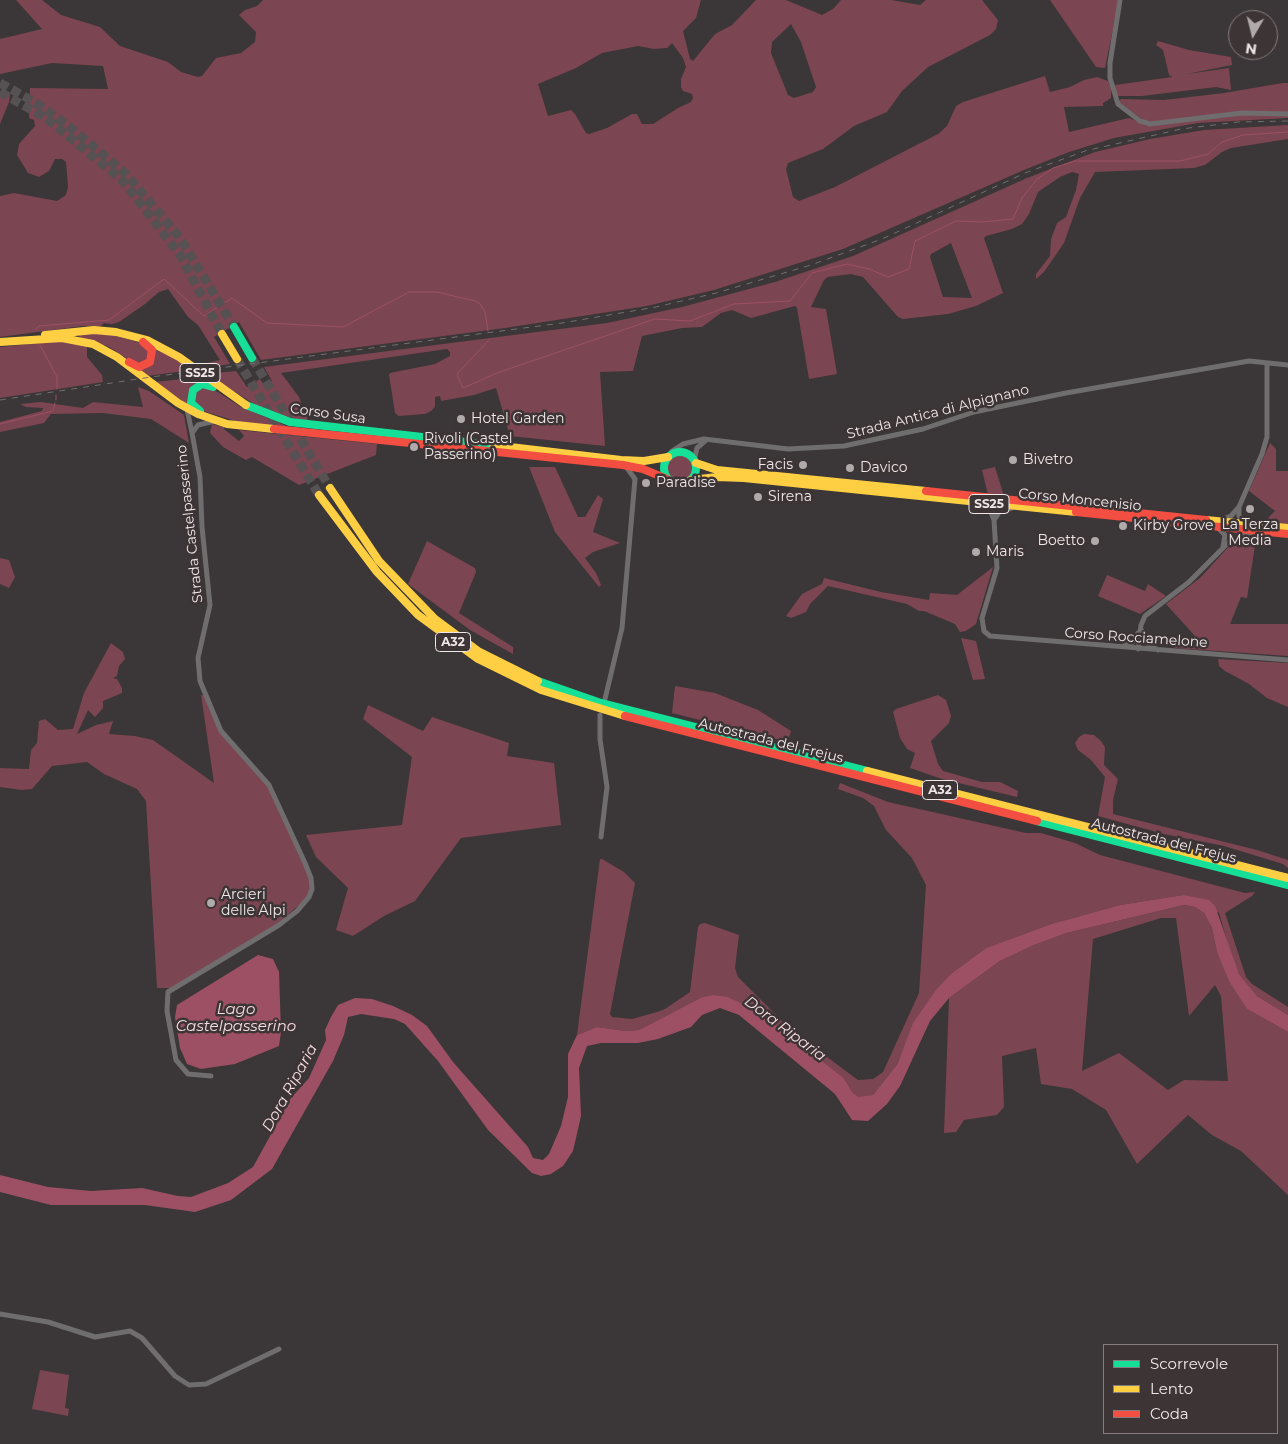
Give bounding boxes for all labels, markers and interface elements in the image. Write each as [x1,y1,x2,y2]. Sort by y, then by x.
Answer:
north arrow [1228,10,1278,60]
text: N [1244,39,1258,59]
road number: SS25 [180,363,220,382]
street label: Strada Antica di Alpignano [845,381,1031,443]
street label: Corso Susa [289,400,367,428]
place label: Hotel Garden [471,411,564,427]
marker: Hotel Garden [455,413,467,425]
place label: Rivoli (Castel Passerino) [424,431,512,464]
marker: Rivoli (Castel Passerino) [408,441,420,453]
street label: Strada Castelpasserino [173,444,207,604]
place label: Bivetro [1023,452,1073,468]
marker: Bivetro [1007,454,1019,466]
place label: Facis [758,457,793,473]
marker: Facis [797,459,809,471]
place label: Davico [860,460,908,476]
marker: Davico [844,462,856,474]
place label: Paradise [656,475,716,491]
marker: Paradise [640,477,652,489]
street label: Corso Moncenisio [1018,485,1142,515]
place label: Sirena [768,489,812,505]
marker: Sirena [752,491,764,503]
road number: SS25 [969,494,1009,514]
marker: La Terza Media [1244,503,1256,515]
place label: La Terza Media [1222,517,1278,550]
place label: Kirby Grove [1133,518,1213,534]
marker: Kirby Grove [1117,520,1129,532]
place label: Boetto [1038,533,1085,549]
marker: Boetto [1089,535,1101,547]
place label: Maris [986,544,1024,560]
marker: Maris [970,546,982,558]
street label: Corso Rocciamelone [1064,625,1208,651]
road number: A32 [436,632,470,652]
street label: Autostrada del Frejus [697,715,845,767]
road number: A32 [922,780,958,800]
street label: Autostrada del Frejus [1090,815,1238,867]
place label: Arcieri delle Alpi [221,887,286,920]
marker: Arcieri delle Alpi [205,897,217,909]
water label: Dora Riparia [741,993,829,1065]
water label: Lago Castelpasserino [176,1001,296,1036]
water label: Dora Riparia [259,1041,321,1135]
legend [1103,1344,1278,1434]
text: Scorrevole [1150,1354,1228,1373]
text: Lento [1150,1379,1193,1398]
text: Coda [1150,1404,1189,1423]

